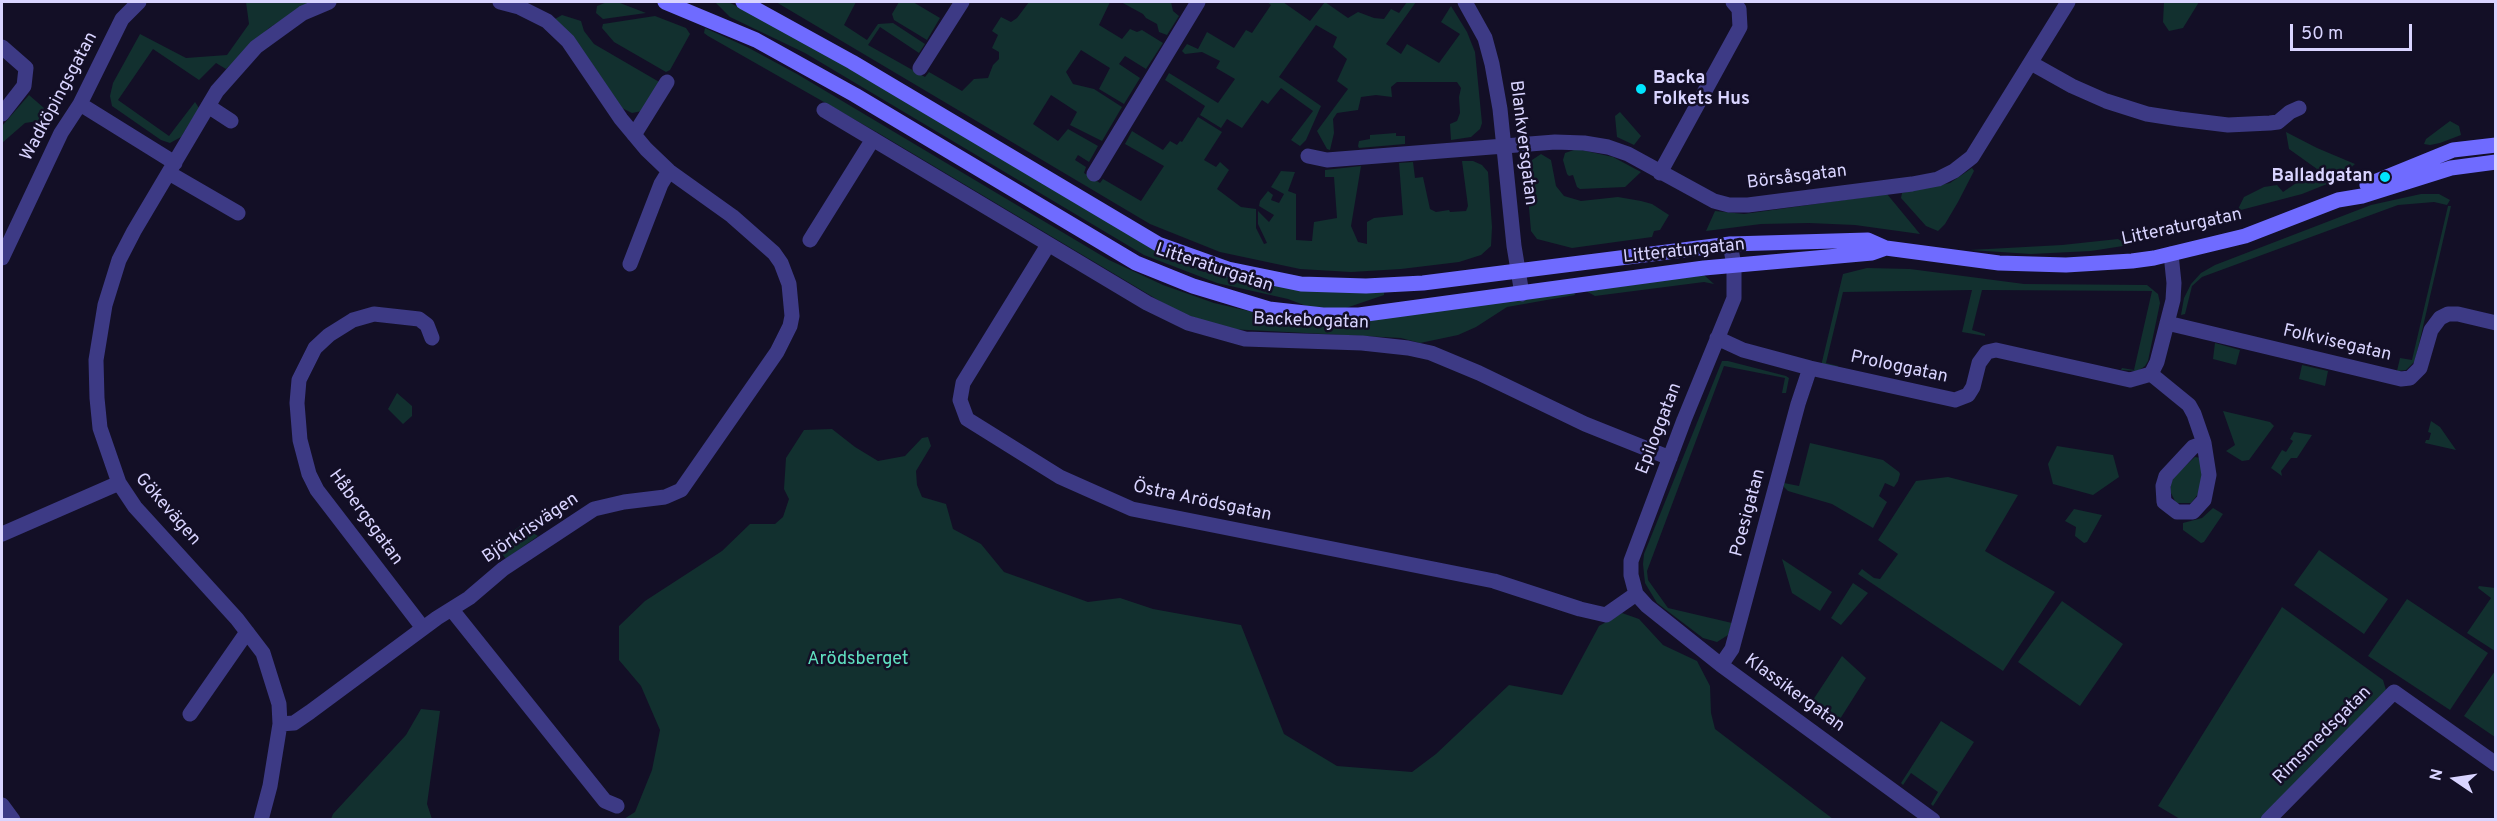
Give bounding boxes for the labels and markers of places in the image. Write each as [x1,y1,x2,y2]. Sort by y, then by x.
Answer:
place label: Backa Folkets Hus [1653,68,1750,110]
marker: Backa Folkets Hus [1634,82,1648,96]
place label: Balladgatan [2272,166,2373,188]
marker: Balladgatan [2378,170,2392,184]

